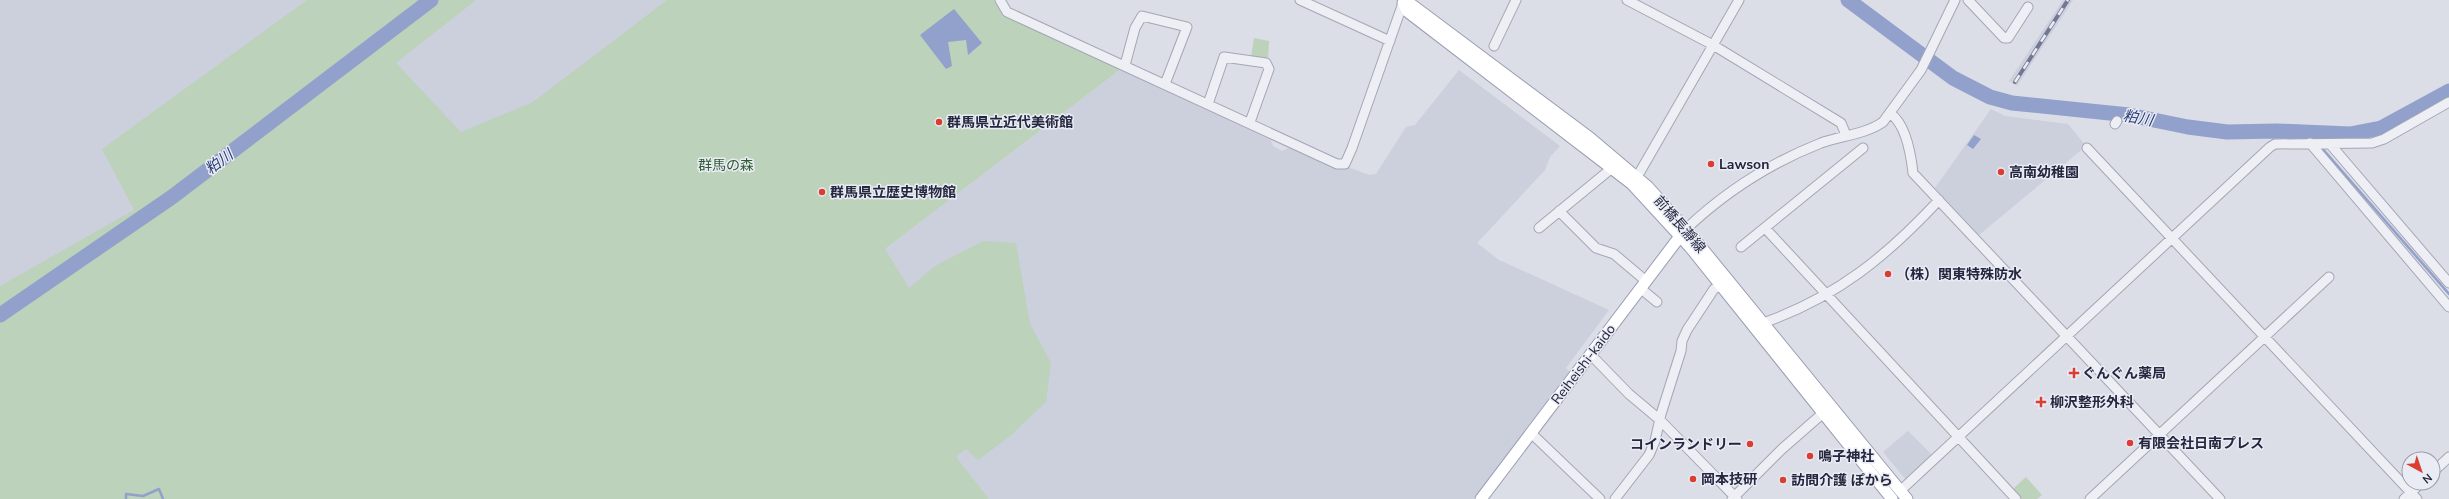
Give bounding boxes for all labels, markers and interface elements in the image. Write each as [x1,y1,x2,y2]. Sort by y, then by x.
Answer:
water label: 粕川 [2121,106,2156,131]
place label: 群馬県立近代美術館 [947,113,1073,132]
marker: 群馬県立近代美術館 [934,117,944,127]
water label: 粕川 [201,144,239,179]
place label: Lawson [1719,155,1769,174]
park label: 群馬の森 [698,156,754,175]
marker: Lawson [1706,159,1716,169]
place label: 高南幼稚園 [2009,163,2079,182]
marker: 高南幼稚園 [1996,167,2006,177]
place label: 群馬県立歴史博物館 [830,183,956,202]
marker: 群馬県立歴史博物館 [817,187,827,197]
street label: 前橋長瀞線 [1649,192,1710,257]
place label: （株）関東特殊防水 [1896,265,2022,284]
marker: （株）関東特殊防水 [1883,269,1893,279]
street label: Reiheishi-kaido [1547,320,1620,408]
place label: ぐんぐん薬局 [2082,364,2166,383]
marker: ぐんぐん薬局 [2069,368,2079,378]
place label: 柳沢整形外科 [2050,393,2134,412]
marker: 柳沢整形外科 [2035,396,2047,408]
place label: 有限会社日南プレス [2138,434,2264,453]
place label: コインランドリー [1630,435,1742,454]
marker: 有限会社日南プレス [2125,438,2135,448]
marker: コインランドリー [1745,439,1755,449]
place label: 鳴子神社 [1818,447,1874,466]
marker: 鳴子神社 [1805,451,1815,461]
north arrow [2401,451,2441,491]
place label: 岡本技研 [1701,470,1757,489]
text: N [2419,470,2435,487]
place label: 訪問介護 ぽから [1791,471,1893,490]
marker: 岡本技研 [1688,474,1698,484]
marker: 訪問介護 ぽから [1778,475,1788,485]

